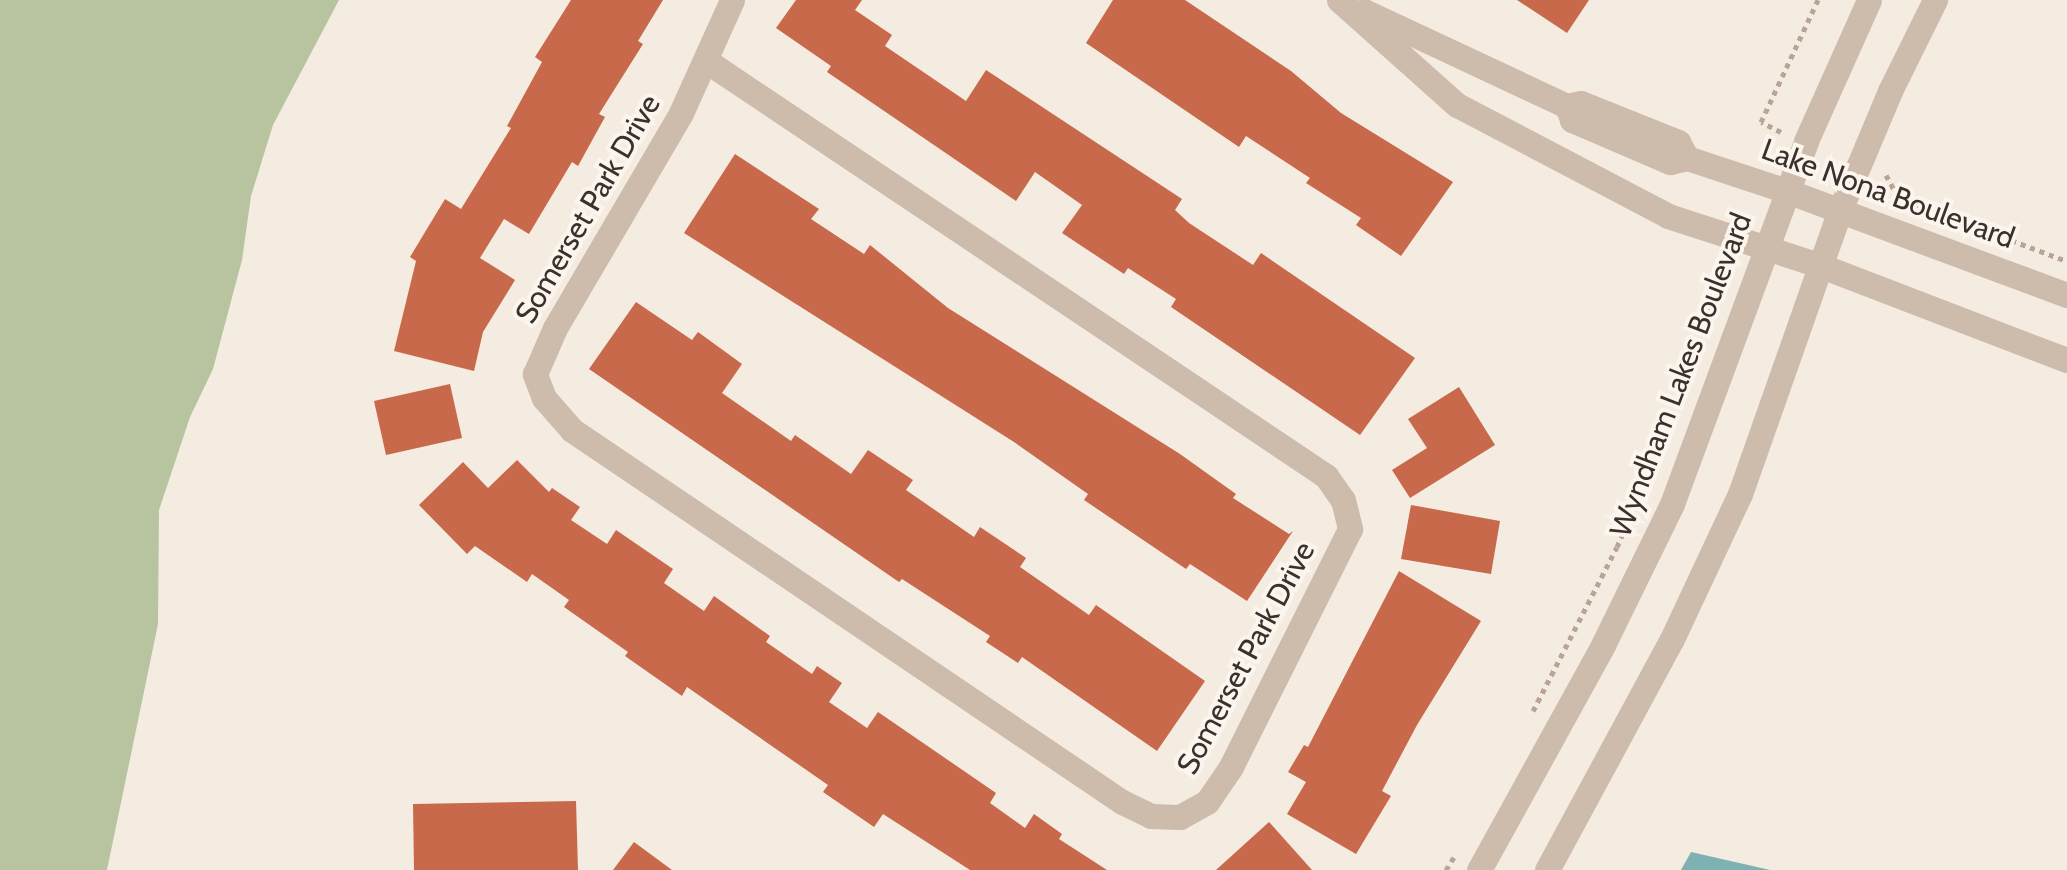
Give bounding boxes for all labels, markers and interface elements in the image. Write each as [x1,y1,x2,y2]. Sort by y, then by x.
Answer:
street label: Somerset Park Drive [508,88,668,330]
street label: Lake Nona Boulevard [1757,132,2019,256]
street label: Wyndham Lakes Boulevard [1603,208,1759,542]
street label: Somerset Park Drive [1170,536,1322,780]

